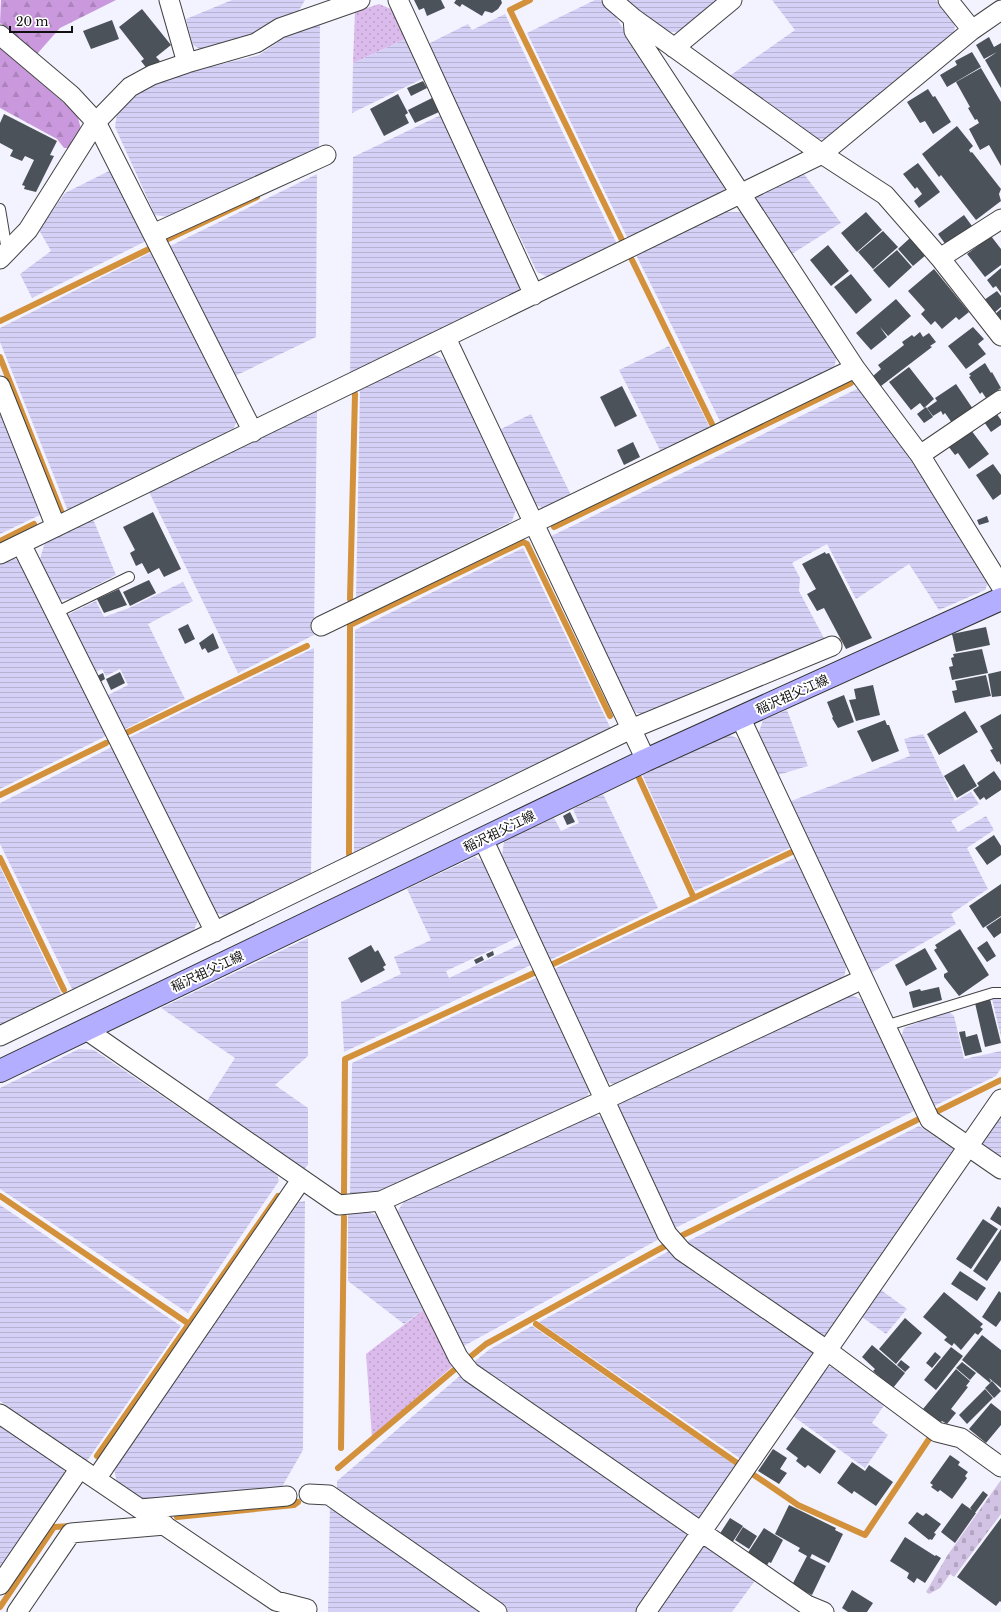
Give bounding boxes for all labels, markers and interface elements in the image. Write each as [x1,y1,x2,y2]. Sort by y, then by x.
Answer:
scale bar [10,8,72,34]
text: 20 m [16,14,48,29]
street label: 稲沢祖父江線 [753,671,831,718]
street label: 稲沢祖父江線 [460,807,538,856]
street label: 稲沢祖父江線 [168,947,246,996]

